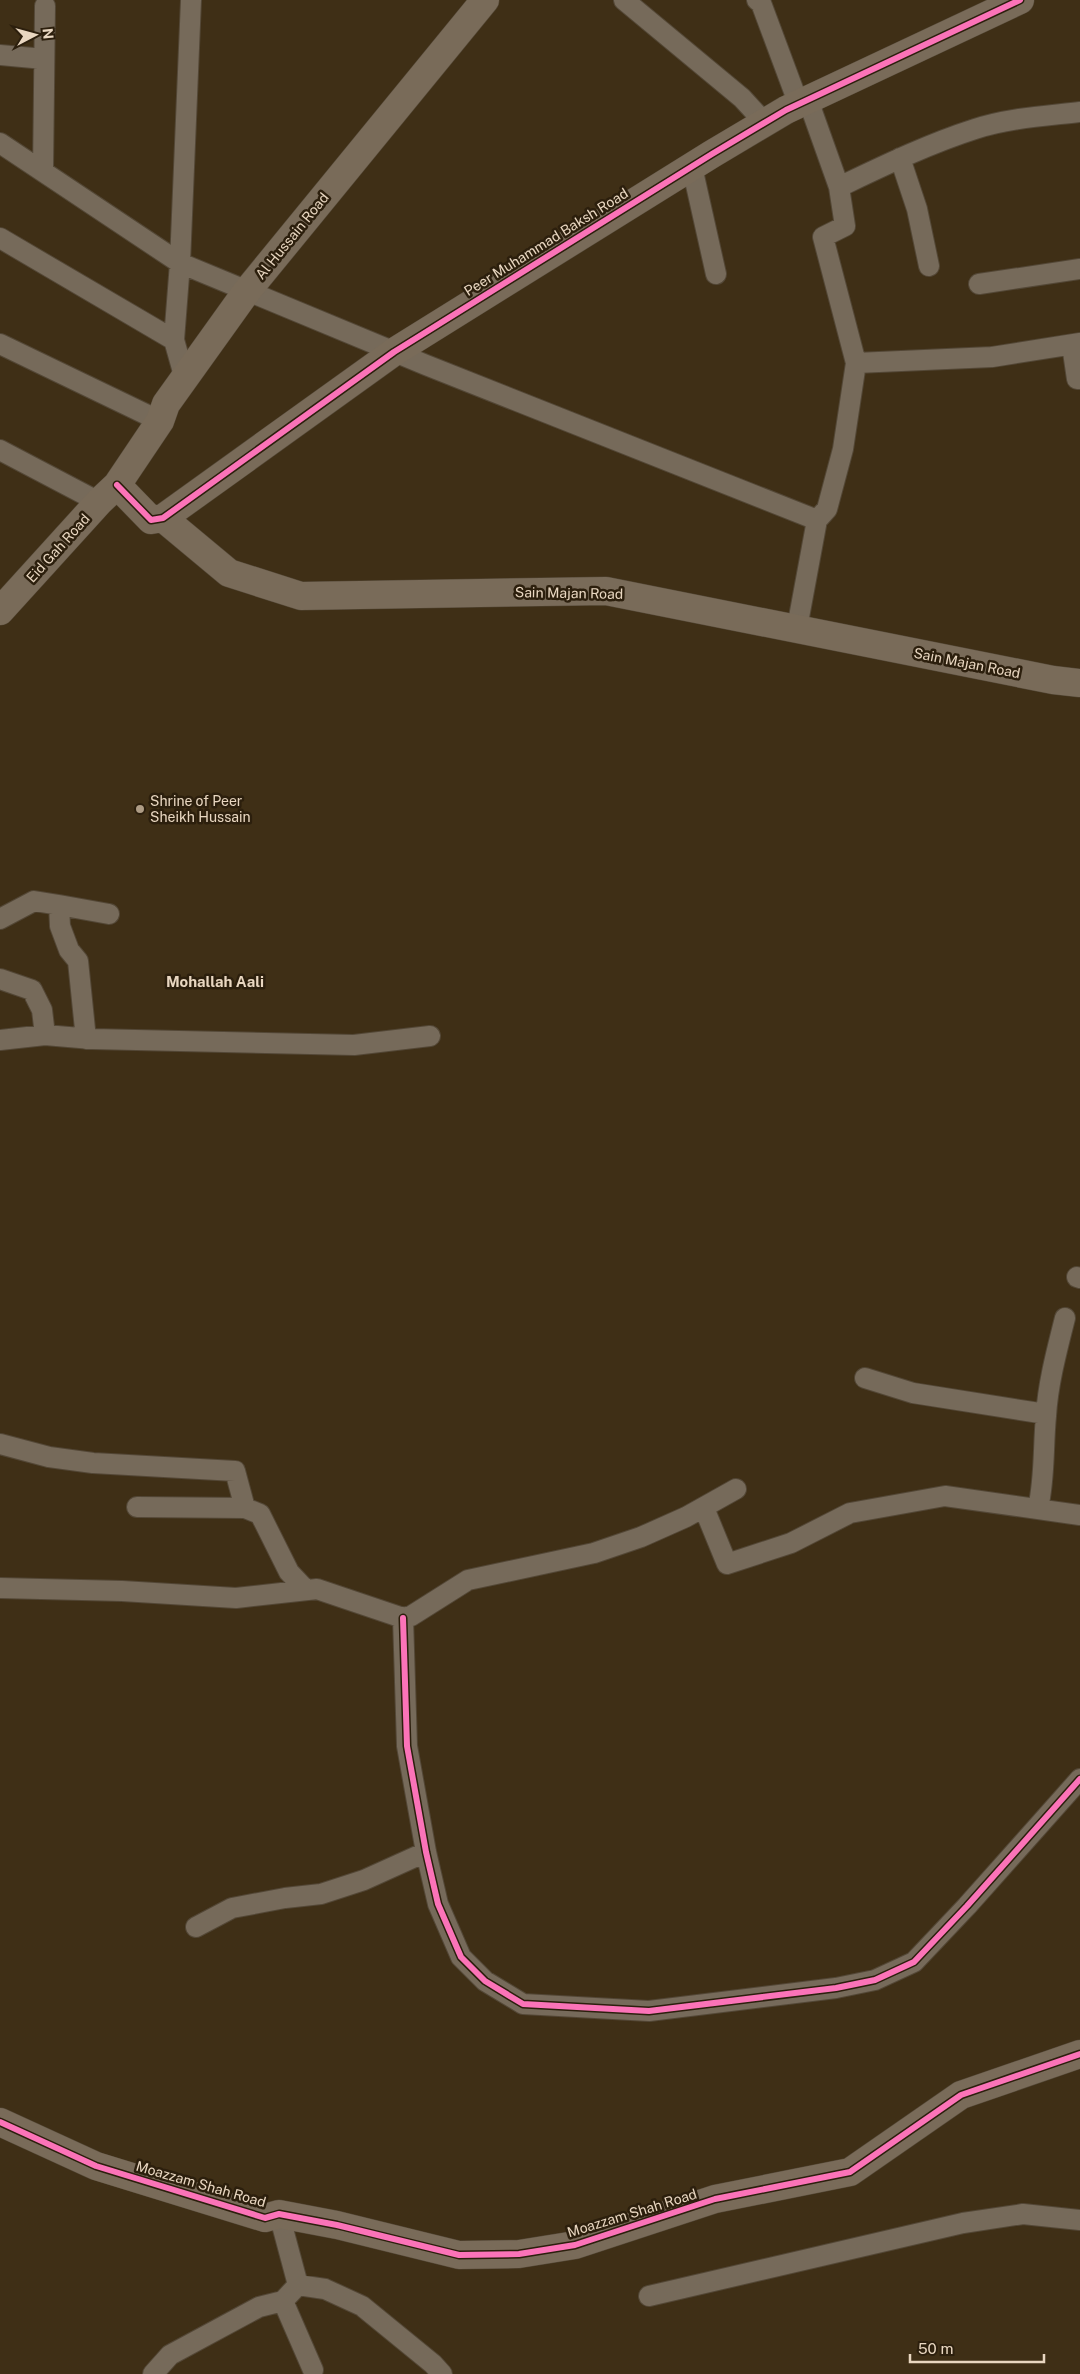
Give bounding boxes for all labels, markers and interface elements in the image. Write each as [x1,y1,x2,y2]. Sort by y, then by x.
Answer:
north arrow [10,10,60,60]
text: N [39,27,56,40]
street label: Peer Muhammad Baksh Road [461,185,631,299]
street label: Al Hussain Road [252,190,332,282]
street label: Eid Gah Road [23,511,93,585]
street label: Sain Majan Road [515,584,623,602]
street label: Sain Majan Road [912,645,1022,681]
place label: Shrine of Peer Sheikh Hussain [150,793,251,825]
marker: Shrine of Peer Sheikh Hussain [134,803,146,815]
district label: Mohallah Aali [166,973,264,990]
street label: Moazzam Shah Road [134,2158,268,2210]
street label: Moazzam Shah Road [565,2186,699,2240]
scale bar [910,2332,1044,2364]
text: 50 m [918,2340,953,2357]

